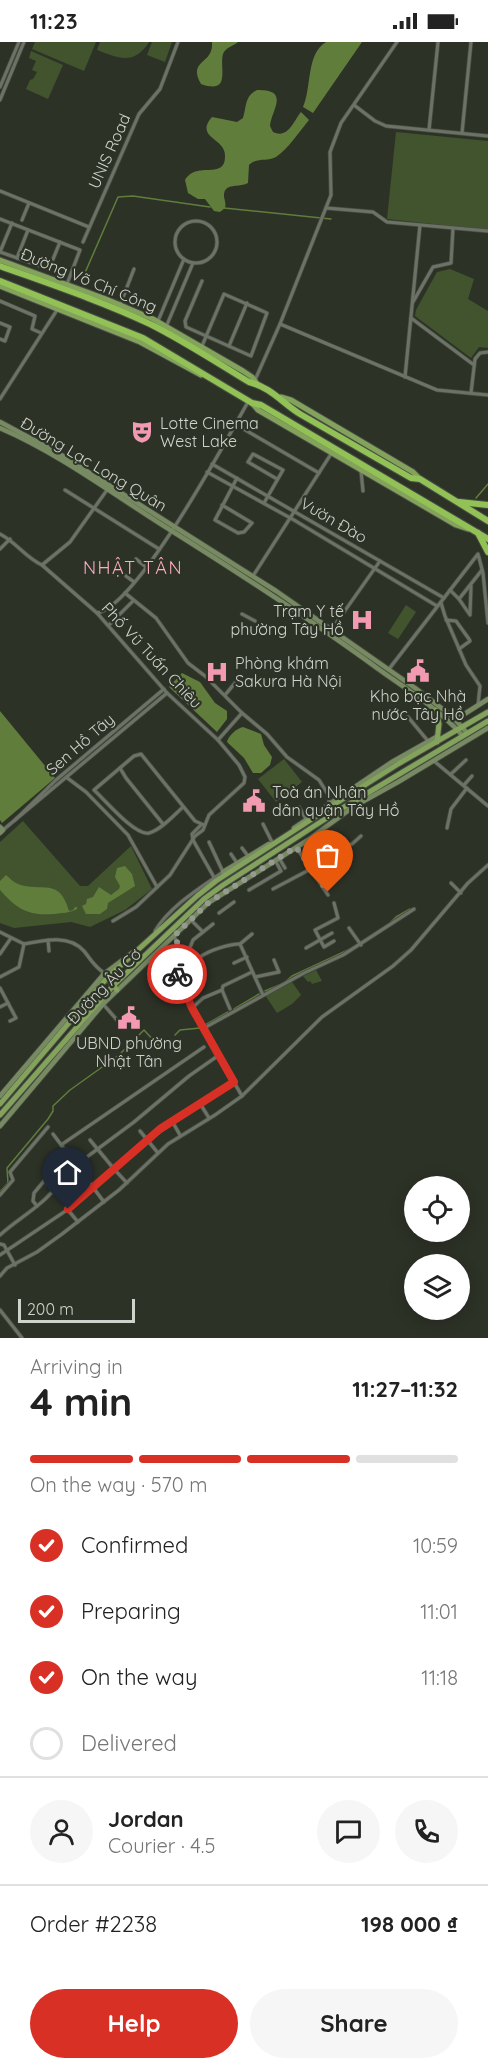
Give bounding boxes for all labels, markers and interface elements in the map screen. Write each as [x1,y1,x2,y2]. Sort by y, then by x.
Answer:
text: 11:23 [30,7,77,35]
street label: UNIS Road [84,110,134,192]
street label: Đường Võ Chí Công [18,244,160,316]
street label: Đường Lạc Long Quân [17,412,171,516]
place label: Lotte Cinema West Lake [160,413,259,451]
theatre icon: Lotte Cinema West Lake [129,419,155,445]
street label: Vườn Đào [297,493,371,547]
district label: NHẬT TÂN [83,556,183,579]
street label: Phố Vũ Tuấn Chiêu [98,598,206,712]
place label: Trạm Y tế phường Tây Hồ [230,601,344,639]
hospital icon: Trạm Y tế phường Tây Hồ [349,607,375,633]
place label: Phòng khám Sakura Hà Nội [235,653,342,691]
public building icon: Kho bạc Nhà nước Tây Hồ [405,658,431,684]
hospital icon: Phòng khám Sakura Hà Nội [204,659,230,685]
place label: Kho bạc Nhà nước Tây Hồ [370,686,466,724]
street label: Sen Hồ Tây [42,709,118,779]
place label: Toà án Nhân dân quận Tây Hồ [272,782,400,820]
public building icon: Toà án Nhân dân quận Tây Hồ [241,788,267,814]
pin [302,830,353,892]
icon: bag [311,839,344,872]
street label: Đường Âu Cơ [63,944,145,1028]
courier [147,944,207,1004]
icon: bike [161,958,194,991]
public building icon: UBND phường Nhật Tân [116,1005,142,1031]
place label: UBND phường Nhật Tân [76,1033,182,1071]
pin [42,1147,93,1209]
icon: home [51,1156,84,1189]
map controls [404,1176,470,1320]
button: locate [404,1176,470,1242]
button: layers [404,1254,470,1320]
scale bar [18,1296,135,1324]
text: 200 m [27,1299,74,1319]
text: Arriving in [30,1354,123,1379]
text: 11:27–11:32 [352,1375,458,1403]
text: 4 min [30,1377,132,1426]
text: On the way · 570 m [30,1472,207,1497]
icon: check [30,1529,63,1562]
text: Confirmed [81,1531,188,1559]
text: 10:59 [413,1533,458,1558]
icon: check [30,1595,63,1628]
text: Preparing [81,1597,181,1625]
text: 11:01 [420,1599,458,1624]
icon: check [30,1661,63,1694]
text: On the way [81,1663,197,1691]
text: 11:18 [421,1665,458,1690]
text: Delivered [81,1729,177,1757]
button: person [30,1800,93,1863]
button: chat [317,1800,380,1863]
button: phone [395,1800,458,1863]
text: Jordan [108,1805,184,1833]
text: Courier · 4.5 [108,1833,215,1858]
text: Order #2238 [30,1910,157,1938]
text: 198 000 ₫ [361,1910,458,1938]
button: Help [30,1989,238,2058]
button: Share [250,1989,458,2058]

